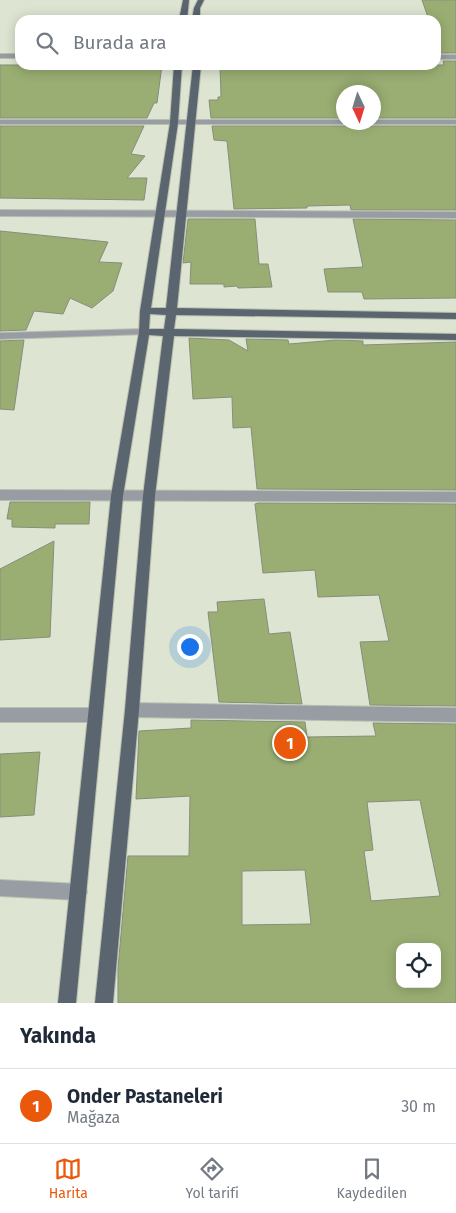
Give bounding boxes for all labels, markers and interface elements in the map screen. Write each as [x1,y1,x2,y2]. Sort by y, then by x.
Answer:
search box [15,15,441,70]
icon: search [33,29,61,57]
text: Burada ara [73,31,167,54]
north arrow [336,85,381,130]
your location [177,634,203,660]
pin: 1 [274,724,306,762]
map controls [396,943,441,988]
button: locate [396,943,441,988]
text: Yakında [20,1023,96,1049]
text: Onder Pastaneleri [67,1085,223,1108]
text: 1 [32,1097,40,1116]
text: 30 m [401,1097,436,1116]
text: Mağaza [67,1108,120,1127]
tab: Harita [49,1155,88,1202]
tab: Yol tarifi [186,1155,239,1202]
tab: Kaydedilen [337,1155,407,1202]

